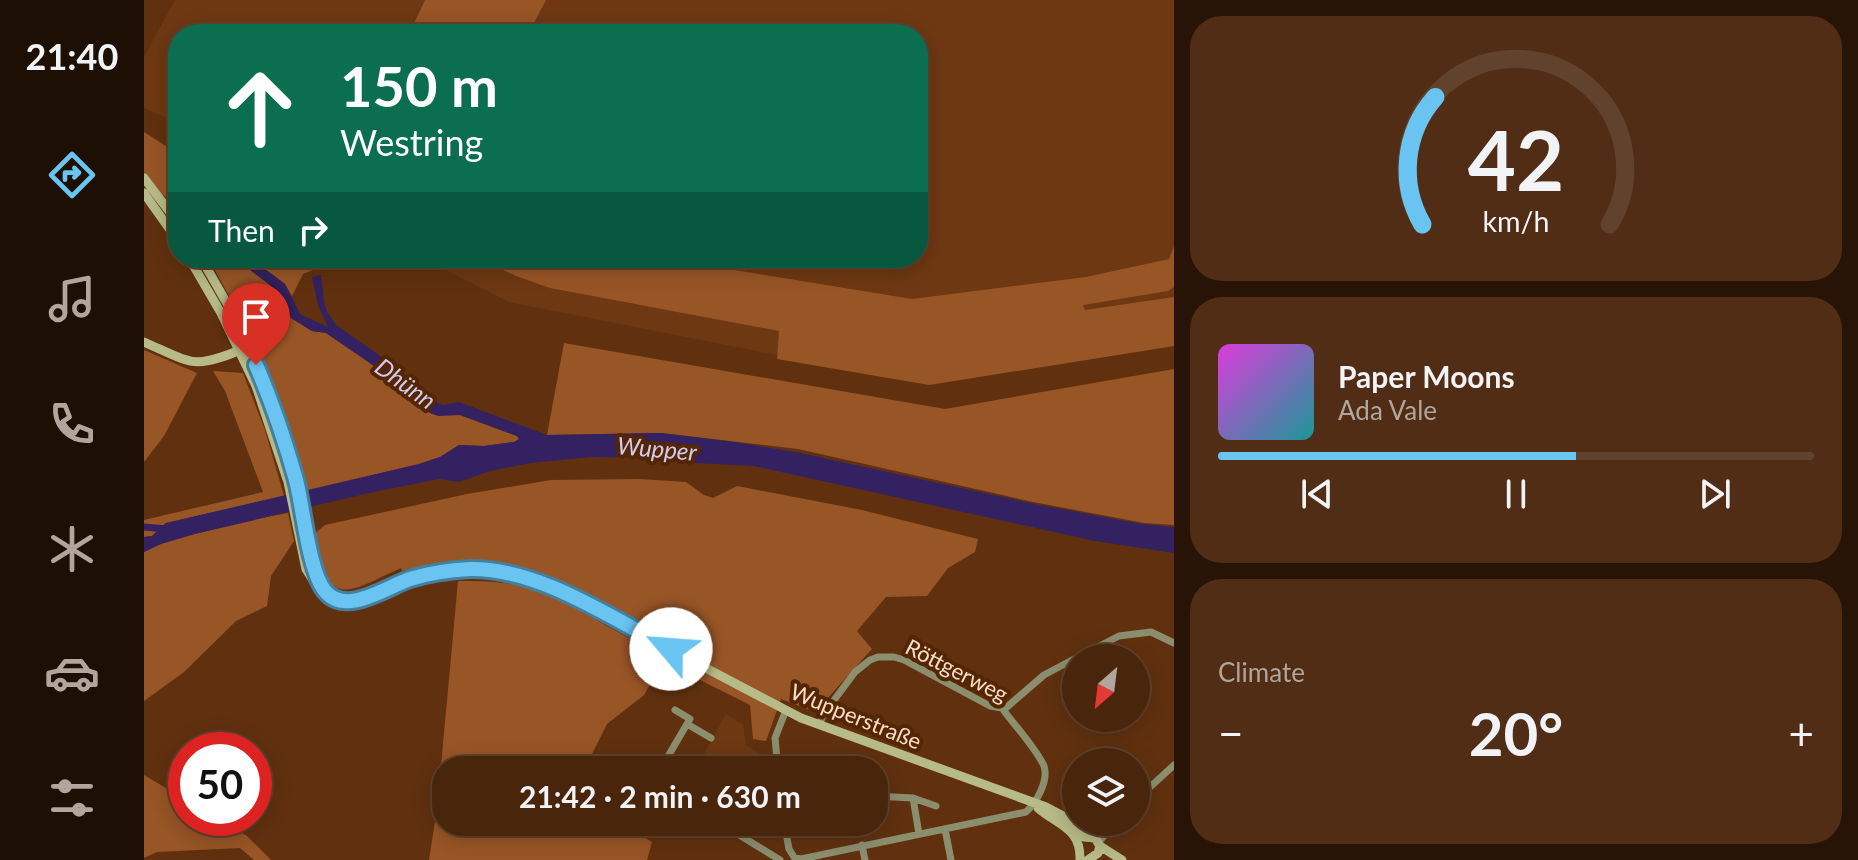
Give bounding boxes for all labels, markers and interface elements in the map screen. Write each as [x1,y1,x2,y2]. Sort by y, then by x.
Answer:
text: 21:40 [26,34,118,78]
text: 150 m [340,52,498,119]
icon: ahead [208,56,312,160]
text: 42 [1468,108,1564,208]
text: Westring [340,120,483,164]
icon: directions [44,147,100,203]
text: km/h [1483,204,1549,238]
icon: right [291,208,335,252]
text: Then [208,212,275,248]
icon: music [44,271,100,327]
pin [222,283,290,365]
icon: arrive [234,295,278,339]
water label: Dhünn [370,351,442,415]
text: Paper Moons [1338,358,1515,394]
text: Ada Vale [1338,394,1437,426]
icon: phone [44,396,100,452]
water label: Wupper [616,430,699,466]
icon: previous [1295,472,1339,516]
icon: pause [1494,472,1538,516]
icon: next [1693,472,1737,516]
icon: climate [44,521,100,577]
position arrow [629,607,713,691]
street label: Röttgerweg [901,633,1013,707]
north arrow [1062,644,1150,732]
map controls [1062,644,1150,836]
icon: car [44,645,100,701]
text: Climate [1218,656,1305,688]
street label: Wupperstraße [787,677,925,755]
text: 20° [1469,697,1563,769]
text: − [1218,707,1244,759]
text: + [1788,707,1814,759]
speed limit sign: 50 [168,732,272,836]
button: layers [1062,748,1150,836]
icon: filters [44,770,100,826]
text: 21:42 · 2 min · 630 m [519,778,801,814]

